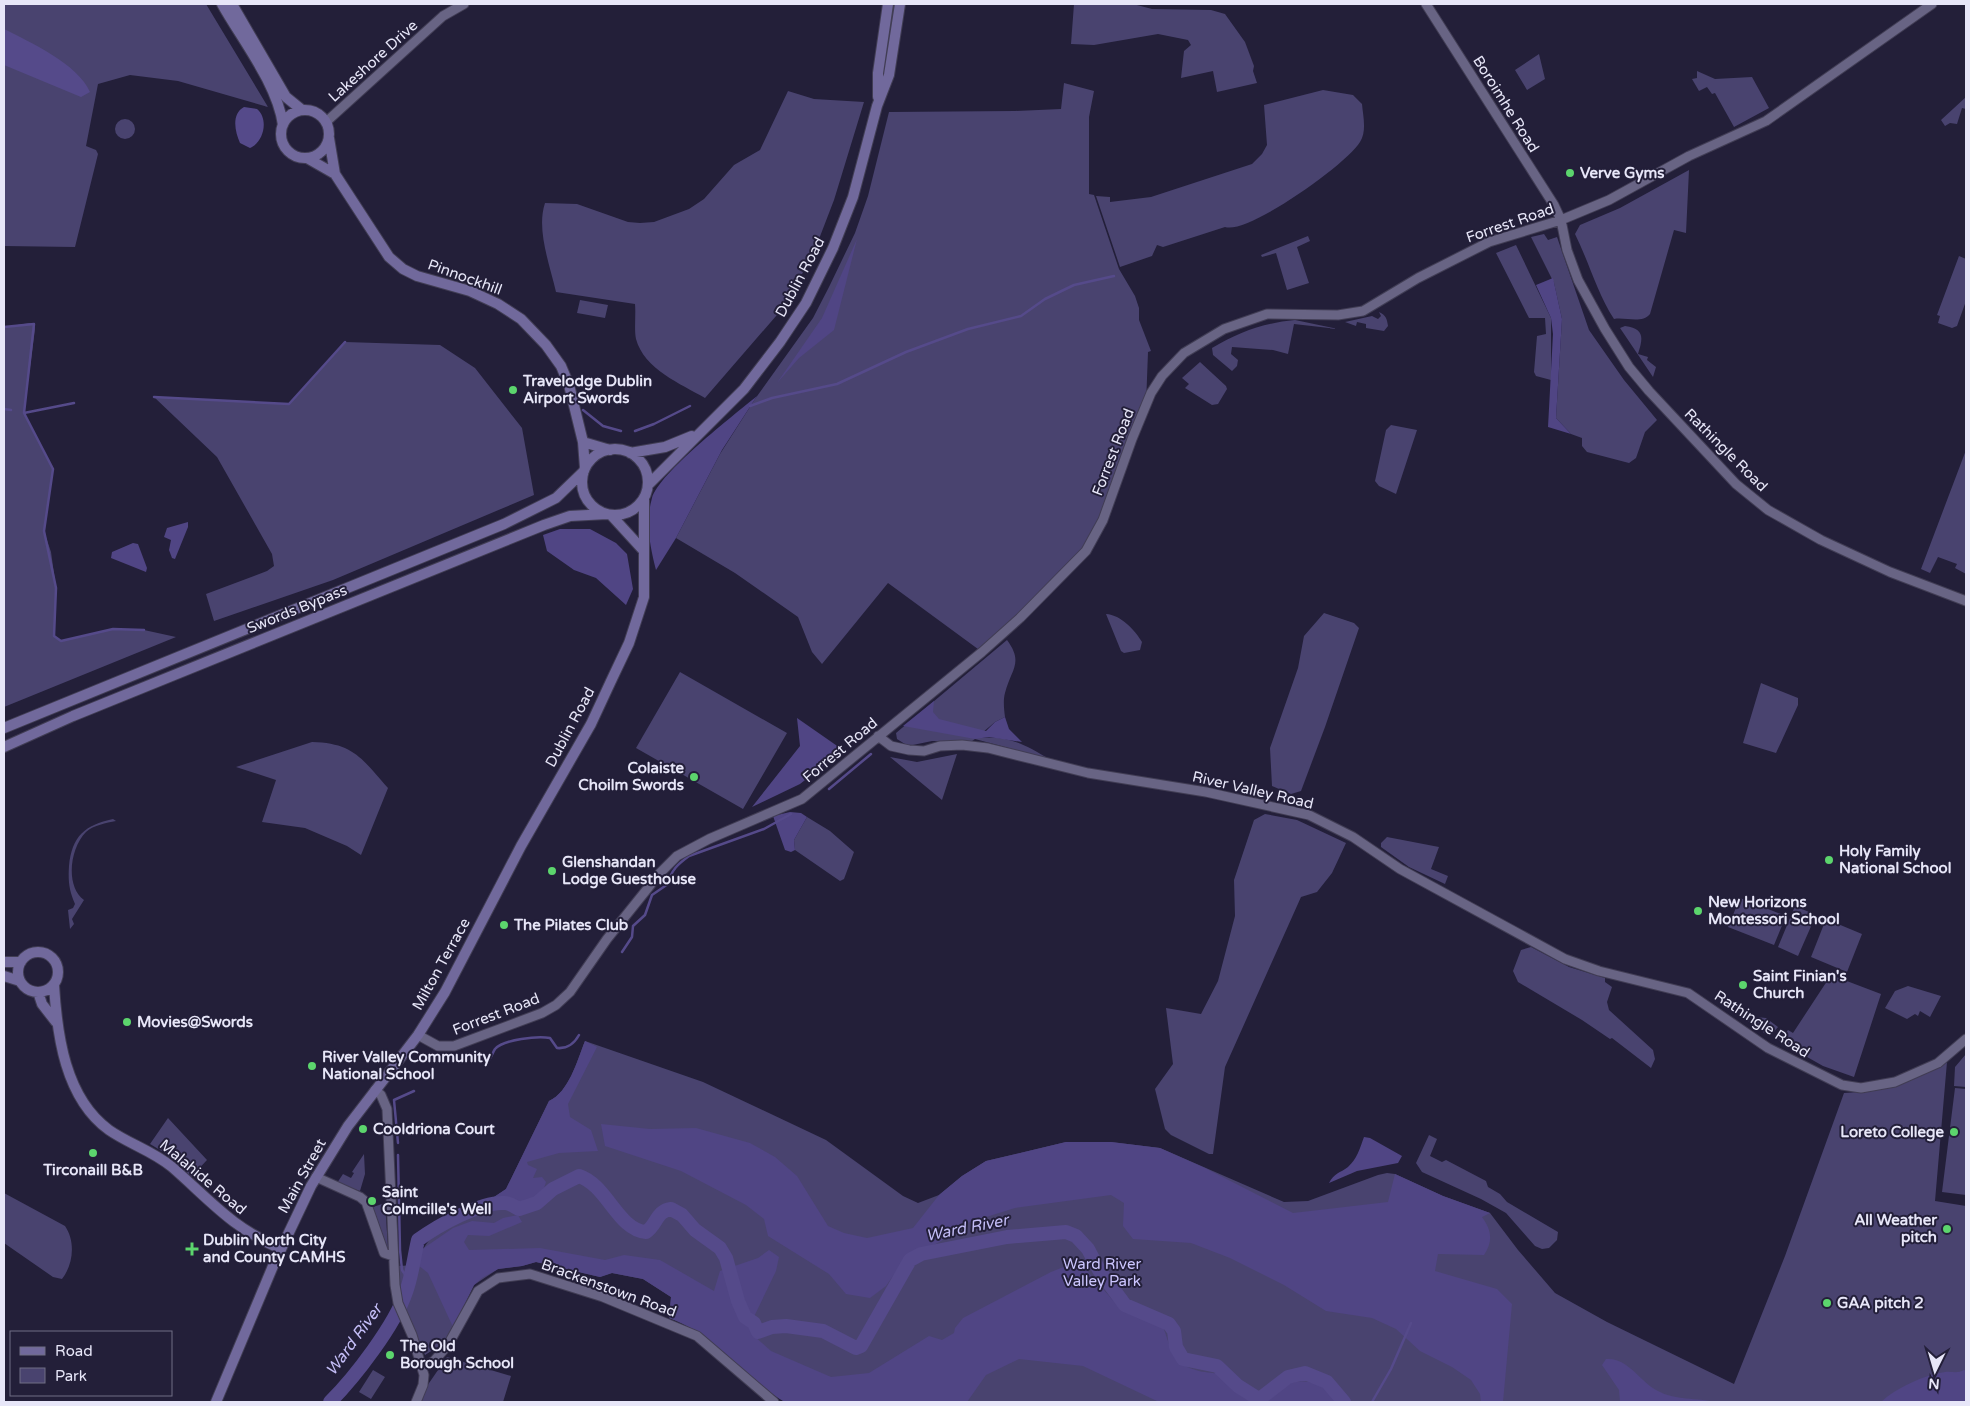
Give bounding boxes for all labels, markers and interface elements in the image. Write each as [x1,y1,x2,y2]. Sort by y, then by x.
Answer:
street label: Lakeshore Drive [325,16,421,106]
street label: Boroimhe Road [1469,52,1543,156]
place label: Verve Gyms [1580,164,1664,183]
marker: Verve Gyms [1564,167,1576,179]
street label: Forrest Road [1464,200,1556,246]
street label: Dublin Road [771,234,829,320]
street label: Pinnockhill [425,255,505,299]
place label: Travelodge Dublin Airport Swords [522,372,652,408]
marker: Travelodge Dublin Airport Swords [507,384,519,396]
street label: Rathingle Road [1681,405,1771,495]
street label: Forrest Road [1088,406,1138,498]
street label: Swords Bypass [244,581,350,637]
street label: Dublin Road [541,684,599,770]
street label: Forrest Road [799,714,881,786]
place label: Colaiste Choilm Swords [578,759,685,794]
street label: River Valley Road [1191,767,1315,813]
marker: Colaiste Choilm Swords [688,771,700,783]
place label: Holy Family National School [1839,842,1951,877]
place label: Glenshandan Lodge Guesthouse [562,853,697,889]
marker: Holy Family National School [1823,854,1835,866]
marker: Glenshandan Lodge Guesthouse [546,865,558,877]
place label: New Horizons Montessori School [1708,893,1840,928]
marker: New Horizons Montessori School [1692,905,1704,917]
street label: Milton Terrace [408,915,474,1013]
place label: The Pilates Club [513,916,629,934]
marker: The Pilates Club [498,919,510,931]
place label: Saint Finian's Church [1753,967,1847,1002]
marker: Saint Finian's Church [1737,979,1749,991]
street label: Rathingle Road [1711,987,1813,1061]
street label: Forrest Road [450,989,542,1039]
place label: Movies@Swords [137,1013,253,1031]
marker: Movies@Swords [121,1016,133,1028]
place label: River Valley Community National School [322,1048,491,1083]
marker: River Valley Community National School [306,1060,318,1072]
place label: Cooldriona Court [373,1120,495,1138]
marker: Cooldriona Court [357,1123,369,1135]
place label: Loreto College [1840,1123,1945,1142]
marker: Loreto College [1948,1126,1960,1138]
street label: Main Street [274,1135,330,1216]
street label: Malahide Road [156,1136,250,1218]
marker: Tirconaill B&B [87,1147,99,1159]
place label: Tirconaill B&B [42,1161,143,1179]
place label: Saint Colmcille's Well [382,1183,491,1218]
marker: Saint Colmcille's Well [366,1195,378,1207]
water label: Ward River [924,1210,1012,1246]
place label: All Weather pitch [1854,1211,1937,1247]
marker: All Weather pitch [1941,1223,1953,1235]
place label: Dublin North City and County CAMHS [203,1231,346,1267]
marker: Dublin North City and County CAMHS [185,1242,199,1256]
street label: Brackenstown Road [539,1255,679,1321]
park label: Ward River Valley Park [1063,1255,1141,1290]
place label: GAA pitch 2 [1837,1294,1924,1313]
marker: GAA pitch 2 [1821,1297,1833,1309]
water label: Ward River [321,1299,388,1380]
legend [10,1331,172,1396]
place label: The Old Borough School [399,1337,514,1373]
text: Road [55,1342,93,1360]
north arrow [1910,1346,1960,1396]
marker: The Old Borough School [384,1349,396,1361]
text: Park [55,1367,87,1385]
text: N [1928,1374,1940,1392]

